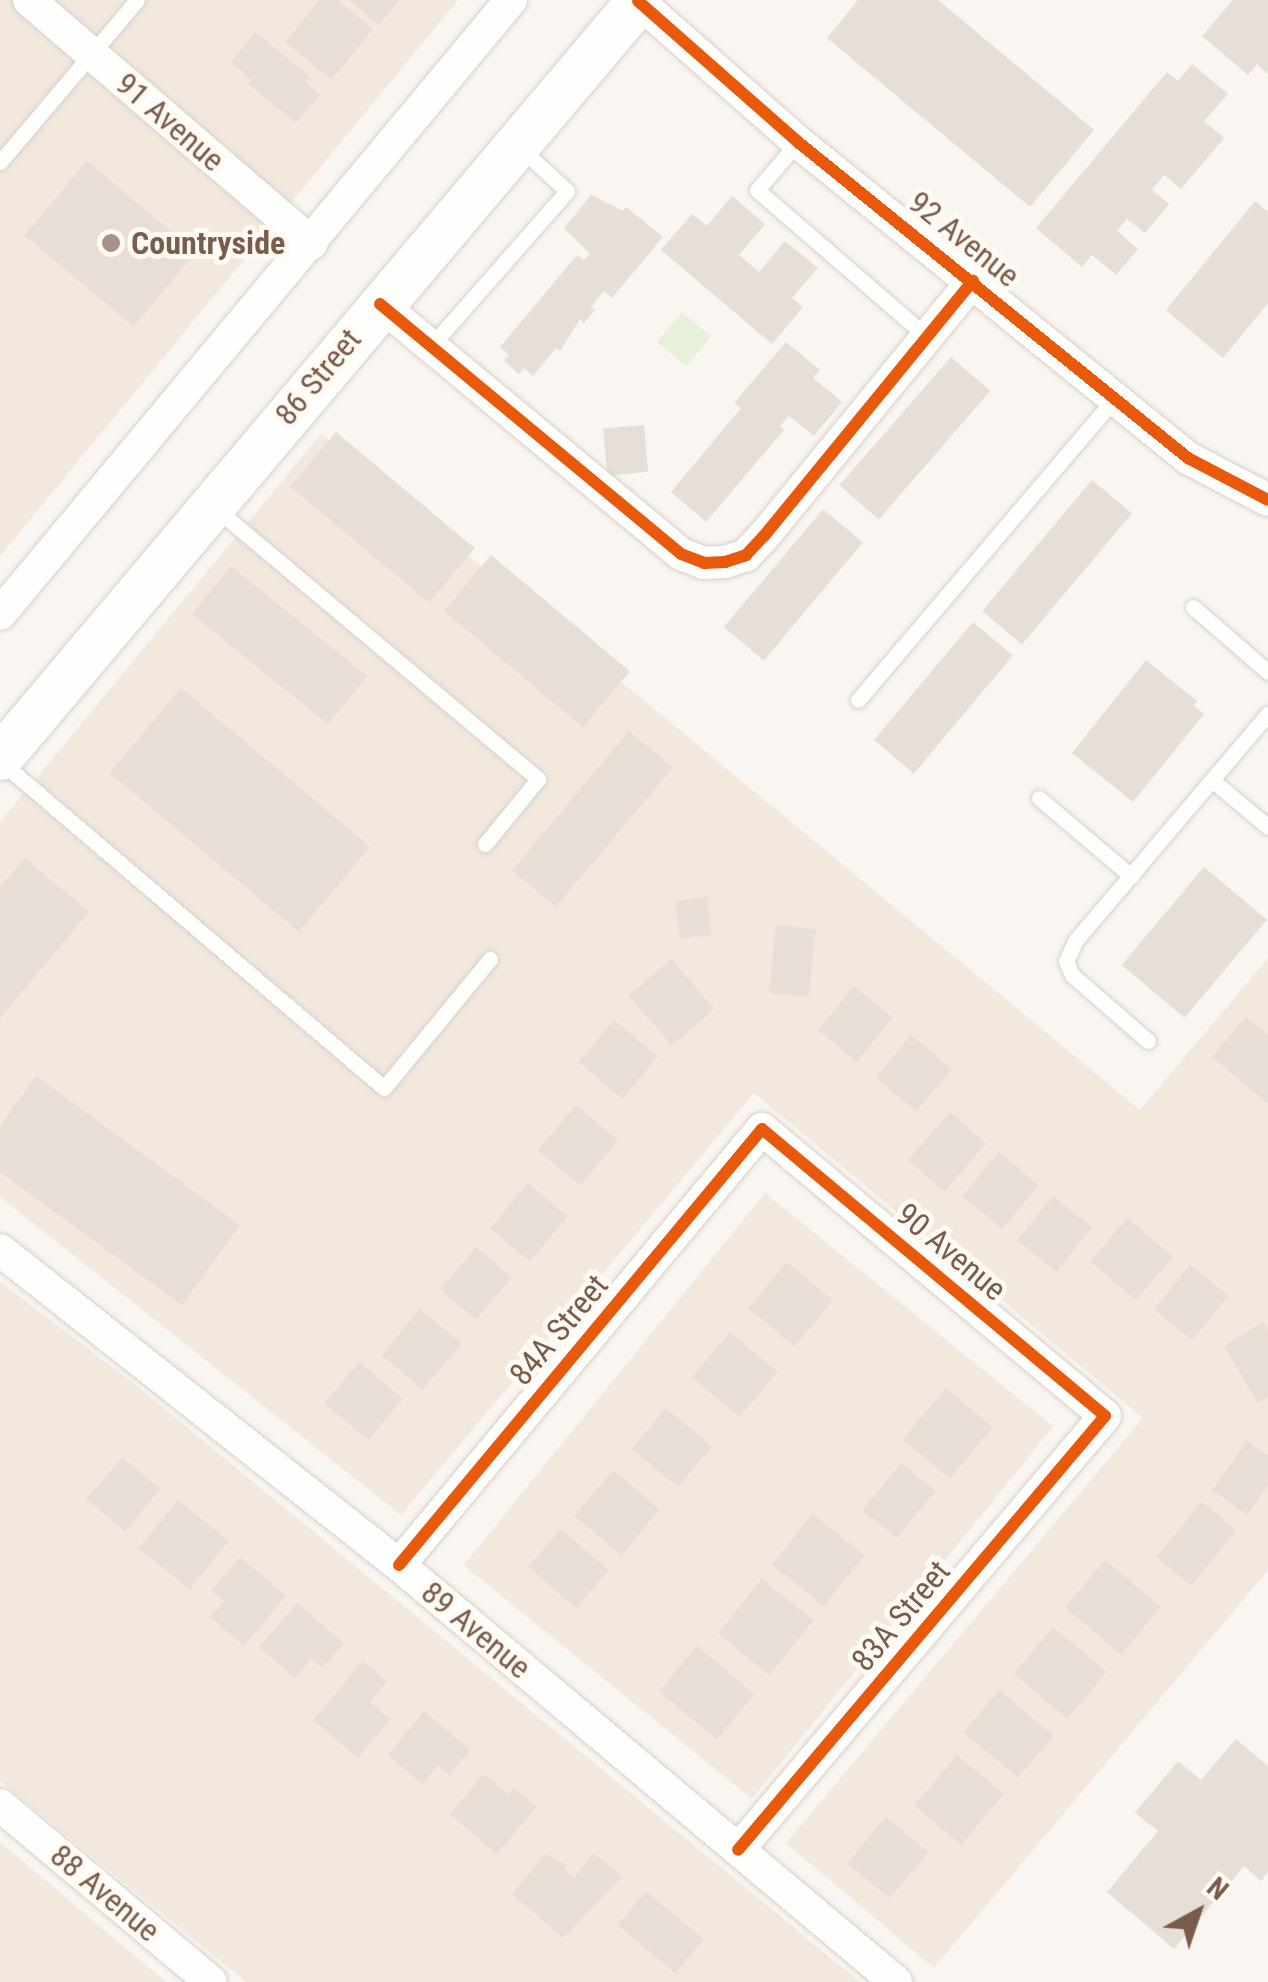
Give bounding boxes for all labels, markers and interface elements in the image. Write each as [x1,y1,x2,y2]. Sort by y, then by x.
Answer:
street label: 91 Avenue [108,65,232,179]
street label: 92 Avenue [901,183,1027,295]
place label: Countryside [131,224,285,262]
marker: Countryside [100,232,122,254]
street label: 86 Street [267,321,369,433]
street label: 90 Avenue [888,1195,1014,1309]
street label: 84A Street [502,1267,616,1393]
street label: 83A Street [844,1553,958,1679]
street label: 89 Avenue [413,1573,539,1687]
street label: 88 Avenue [42,1836,168,1950]
north arrow [1148,1862,1248,1962]
text: N [1200,1870,1235,1907]

